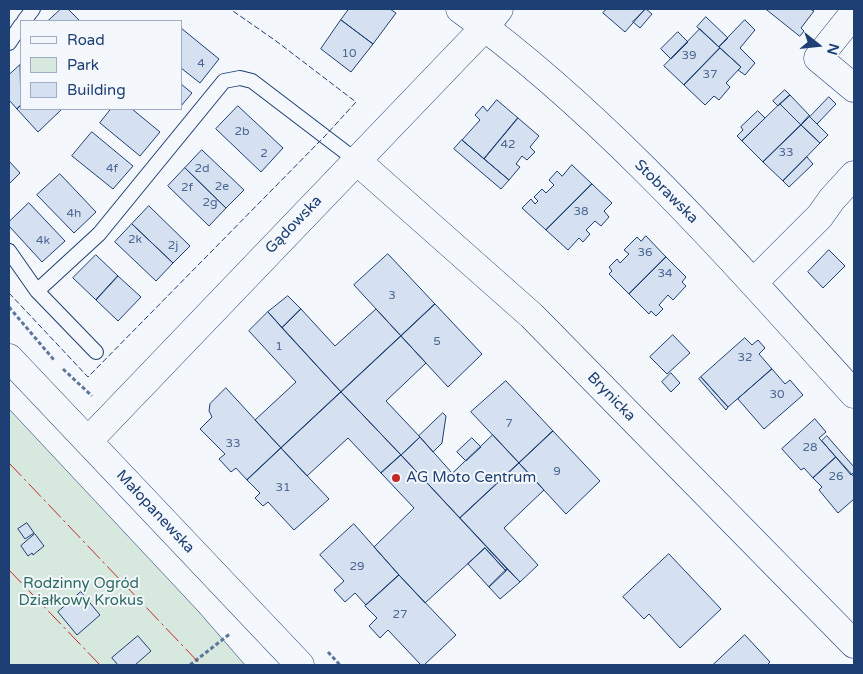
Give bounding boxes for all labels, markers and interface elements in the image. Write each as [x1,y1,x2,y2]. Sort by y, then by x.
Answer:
legend [20,20,182,110]
north arrow [793,20,843,70]
text: Road [67,31,105,49]
text: N [823,42,843,57]
house number: 10 [341,47,357,61]
house number: 39 [681,49,697,63]
text: Park [67,56,99,74]
house number: 4 [197,57,205,71]
house number: 37 [702,68,718,82]
text: Building [67,81,126,99]
house number: 2b [234,125,250,139]
house number: 42 [500,138,516,152]
house number: 33 [778,146,794,160]
house number: 2 [260,147,268,161]
street label: Stobrawska [630,156,702,228]
house number: 4f [106,162,118,176]
house number: 2d [194,162,210,176]
house number: 2e [215,180,229,194]
house number: 2f [181,181,193,195]
street label: Gądowska [262,192,326,258]
house number: 2g [202,196,218,210]
house number: 38 [573,205,589,219]
house number: 4h [67,207,81,221]
house number: 2k [128,233,142,247]
house number: 4k [36,234,50,248]
house number: 2j [168,239,178,253]
house number: 36 [637,246,653,260]
house number: 34 [657,267,673,281]
house number: 3 [388,289,396,303]
house number: 5 [433,335,441,349]
house number: 1 [275,340,283,354]
house number: 32 [737,351,753,365]
street label: Brynicka [583,369,639,425]
house number: 30 [769,388,785,402]
house number: 7 [505,417,513,431]
house number: 33 [225,437,241,451]
house number: 28 [802,441,818,455]
house number: 9 [553,465,561,479]
street label: Małopanewska [112,467,198,557]
place label: AG Moto Centrum [406,469,536,487]
house number: 26 [828,470,844,484]
marker: AG Moto Centrum [390,472,402,484]
house number: 31 [275,481,291,495]
house number: 29 [349,560,365,574]
park label: Rodzinny Ogród Działkowy Krokus [19,575,143,610]
house number: 27 [392,608,408,622]

